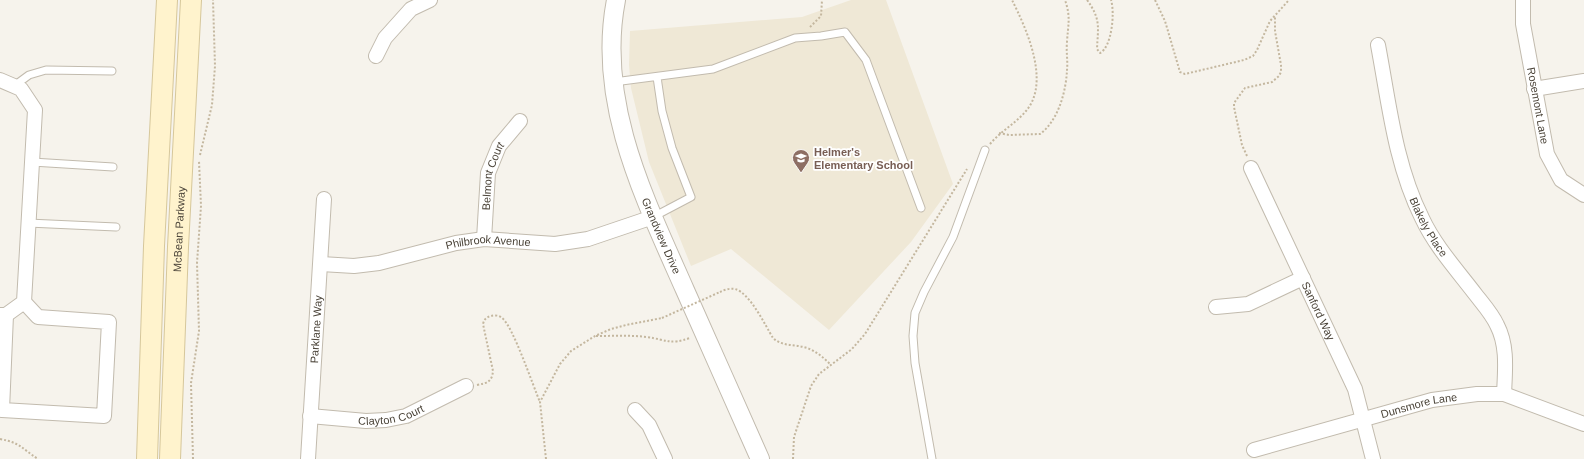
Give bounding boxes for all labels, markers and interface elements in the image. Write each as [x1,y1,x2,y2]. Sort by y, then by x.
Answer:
street label: Rosemont Lane [1525,66,1551,145]
street label: Belmont Court [480,139,506,211]
place label: Helmer's Elementary School [814,146,913,171]
school or university icon: Helmer's Elementary School [791,148,811,173]
street label: McBean Parkway [171,186,187,272]
street label: Blakely Place [1407,195,1450,259]
street label: Grandview Drive [640,196,683,276]
street label: Philbrook Avenue [444,233,531,251]
street label: Sanford Way [1299,280,1337,343]
street label: Parklane Way [308,294,324,364]
street label: Dunsmore Lane [1379,391,1458,420]
street label: Clayton Court [358,402,426,427]

